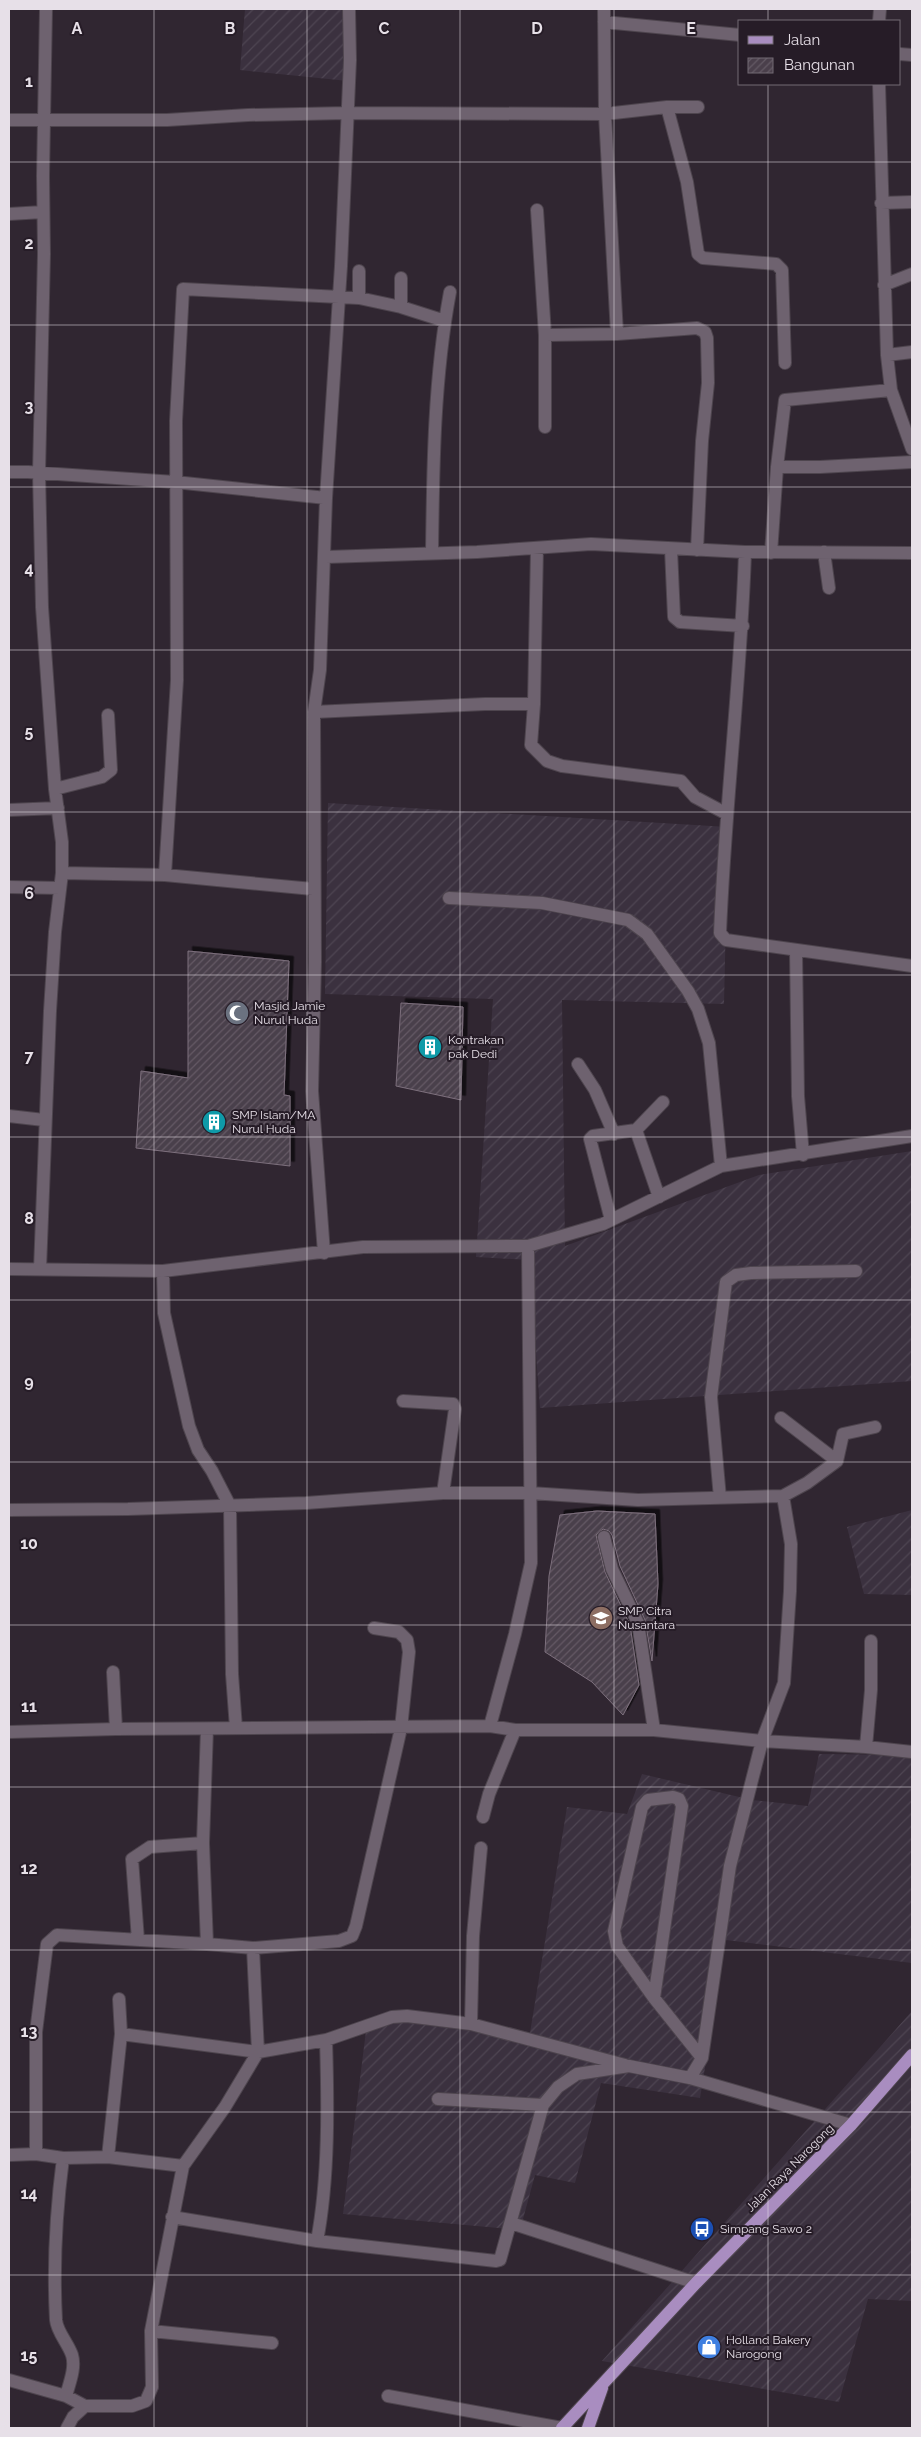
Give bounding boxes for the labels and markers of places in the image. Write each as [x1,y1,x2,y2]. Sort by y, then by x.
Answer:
place label: Masjid Jamie Nurul Huda [254,999,325,1027]
mosque icon: Masjid Jamie Nurul Huda [224,1000,250,1026]
place label: Kontrakan pak Dedi [448,1033,504,1061]
building icon: Kontrakan pak Dedi [417,1034,443,1060]
place label: SMP Islam/MA Nurul Huda [232,1108,315,1136]
building icon: SMP Islam/MA Nurul Huda [201,1109,227,1135]
place label: SMP Citra Nusantara [618,1604,675,1632]
school or university icon: SMP Citra Nusantara [588,1605,614,1631]
bus stop icon: Simpang Sawo 2 [689,2216,715,2242]
place label: Simpang Sawo 2 [720,2222,812,2236]
place label: Holland Bakery Narogong [726,2333,811,2361]
shop icon: Holland Bakery Narogong [696,2334,722,2360]

